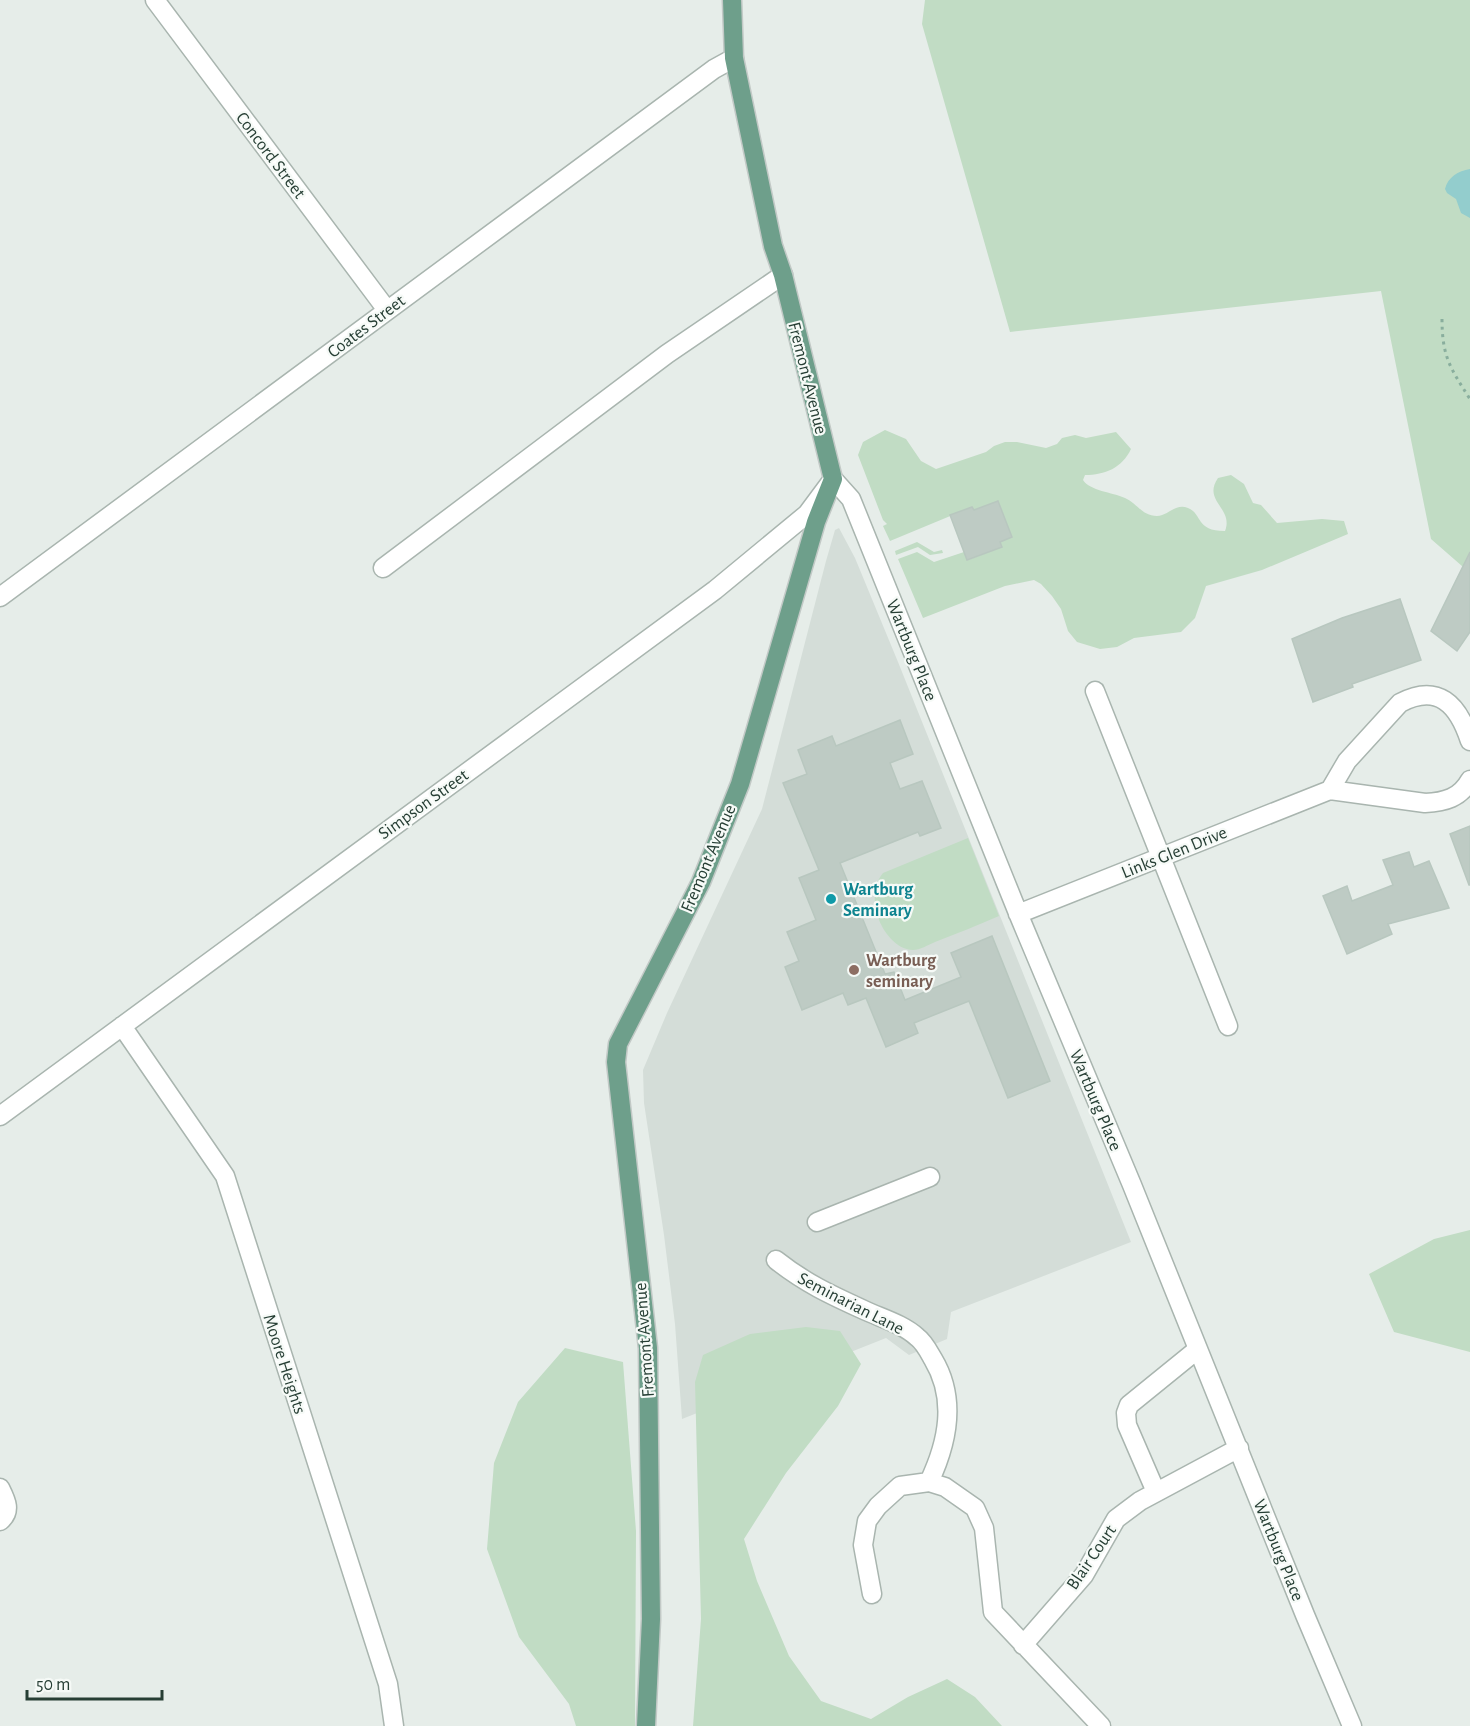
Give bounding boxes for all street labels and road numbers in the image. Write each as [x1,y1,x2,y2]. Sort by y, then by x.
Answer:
street label: Concord Street [232,109,309,202]
street label: Coates Street [324,292,409,362]
street label: Fremont Avenue [784,320,830,436]
street label: Wartburg Place [883,597,940,704]
street label: Simpson Street [375,766,472,843]
street label: Fremont Avenue [678,802,740,915]
street label: Links Glen Drive [1119,824,1230,882]
street label: Wartburg Place [1066,1047,1124,1154]
street label: Seminarian Lane [795,1269,906,1338]
street label: Fremont Avenue [632,1282,658,1398]
street label: Moore Heights [259,1312,309,1416]
street label: Wartburg Place [1250,1497,1307,1604]
street label: Blair Court [1064,1522,1120,1593]

